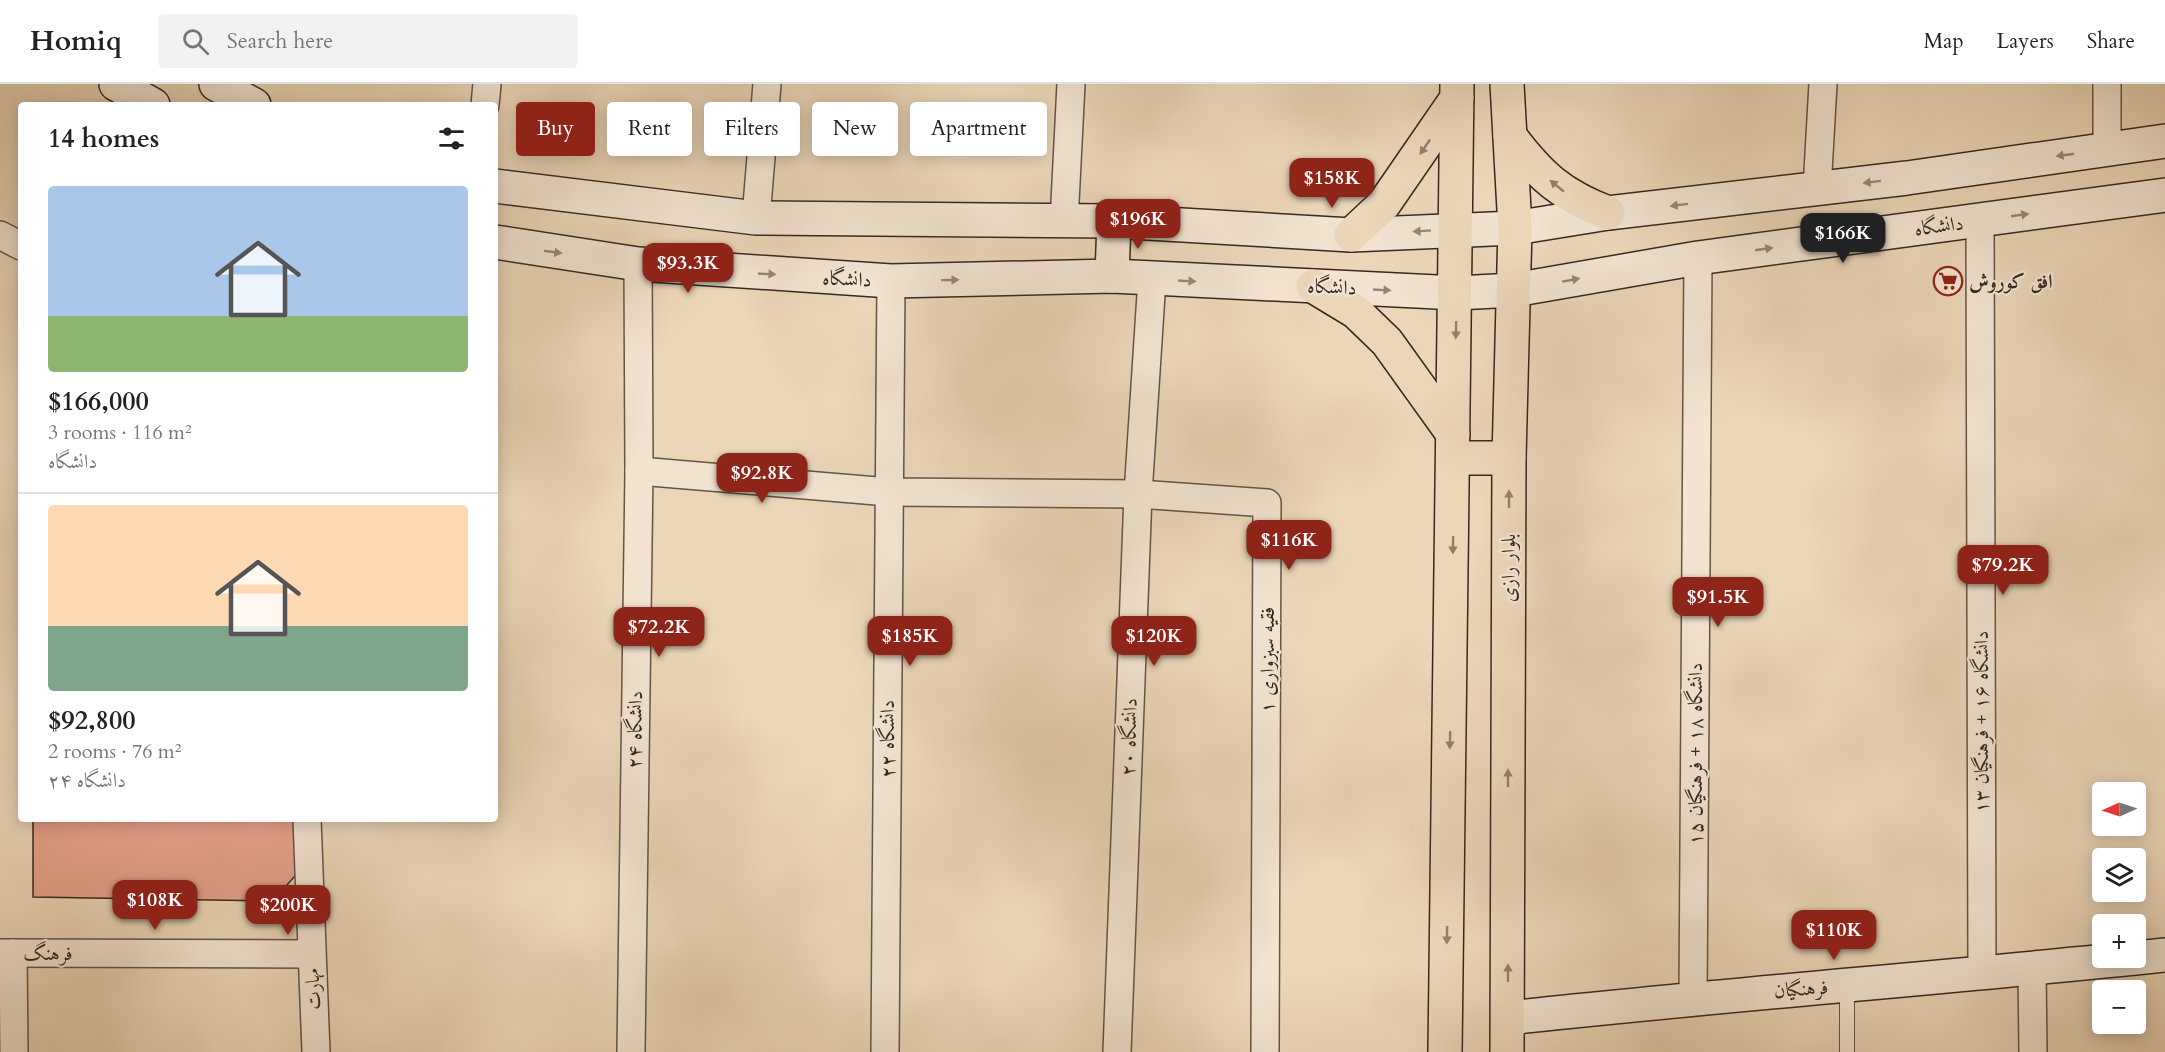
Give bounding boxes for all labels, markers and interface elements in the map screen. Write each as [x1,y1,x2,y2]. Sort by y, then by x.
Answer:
search box [158,14,578,68]
text: Homiq [30,22,122,60]
icon: search [179,25,212,58]
text: Search here [227,26,333,56]
text: Map [1924,27,1964,56]
text: Layers [1997,27,2054,56]
text: Share [2087,27,2135,56]
chip: Buy [516,102,595,156]
chip: Rent [607,102,692,156]
chip: Filters [704,102,800,156]
chip: New [812,102,898,156]
chip: Apartment [910,102,1047,156]
text: 14 homes [48,121,159,156]
icon: filters [435,122,468,155]
one-way arrow [1420,139,1431,155]
one-way arrow [2056,151,2075,160]
pin: $158K [1290,158,1374,209]
text: $158K [1303,164,1361,191]
one-way arrow [1863,177,1882,187]
one-way arrow [1550,180,1565,193]
pin: $196K [1096,199,1180,250]
one-way arrow [1669,200,1688,210]
text: $196K [1109,205,1167,232]
street label: دانشگاه [1913,210,1965,242]
one-way arrow [2010,211,2029,220]
pin: $166K [1801,213,1885,264]
text: $166K [1814,219,1872,246]
icon: home [204,225,312,333]
one-way arrow [1413,226,1432,236]
pin: $93.3K [639,243,737,294]
one-way arrow [1754,245,1773,254]
one-way arrow [543,247,562,256]
text: $93.3K [657,249,719,276]
street label: دانشگاه [822,264,872,294]
supermarket icon: افق کوروش [1932,265,1964,297]
place label: افق کوروش [1969,268,2053,295]
one-way arrow [758,270,777,279]
street label: دانشگاه [1307,272,1357,302]
one-way arrow [940,275,959,285]
one-way arrow [1562,275,1581,284]
one-way arrow [1177,276,1196,285]
one-way arrow [1372,285,1391,294]
one-way arrow [1451,320,1461,339]
text: $166,000 [48,384,149,419]
text: 3 rooms · 116 m² [48,419,192,446]
text: دانشگاه [48,448,97,475]
pin: $92.8K [713,453,811,504]
text: $92.8K [731,459,793,486]
one-way arrow [1504,489,1514,508]
pin: $116K [1247,520,1331,571]
text: $116K [1260,526,1318,553]
street label: بلوار رازی [1495,534,1522,602]
one-way arrow [1448,536,1457,555]
icon: home [204,544,312,652]
pin: $79.2K [1954,545,2052,596]
text: $79.2K [1972,551,2034,578]
pin: $91.5K [1669,577,1767,628]
text: $91.5K [1687,583,1749,610]
pin: $72.2K [610,607,708,658]
street label: فقیه سبزواری ۱ [1254,607,1281,713]
text: $72.2K [628,613,690,640]
pin: $185K [868,616,952,667]
pin: $120K [1112,616,1196,667]
text: $185K [881,622,939,649]
text: $120K [1125,622,1183,649]
street label: دانشگاه ۱۶ + فرهنگیان ۱۳ [1968,631,1995,813]
street label: دانشگاه ۱۸ + فرهنگیان ۱۵ [1682,663,1709,845]
street label: دانشگاه ۲۴ [621,691,649,769]
street label: دانشگاه ۲۰ [1114,698,1144,776]
street label: دانشگاه ۲۲ [874,700,901,778]
text: $92,800 [48,703,136,738]
one-way arrow [1445,731,1455,750]
text: 2 rooms · 76 m² [48,738,181,765]
text: دانشگاه ۲۴ [48,767,126,794]
one-way arrow [1503,768,1513,787]
north arrow [2092,782,2146,836]
map controls [2092,782,2146,1034]
button: layers [2092,848,2146,902]
pin: $108K [113,880,197,931]
pin: $200K [246,885,330,936]
text: $108K [126,886,184,913]
text: $200K [259,891,317,918]
pin: $110K [1792,910,1876,961]
button: + [2092,914,2146,968]
text: $110K [1805,916,1863,943]
one-way arrow [1442,926,1452,945]
street label: فرهنگ [23,940,73,967]
one-way arrow [1503,963,1513,982]
street label: مهارت [298,967,328,1010]
street label: فرهنگیان [1773,974,1829,1004]
button: − [2092,980,2146,1034]

